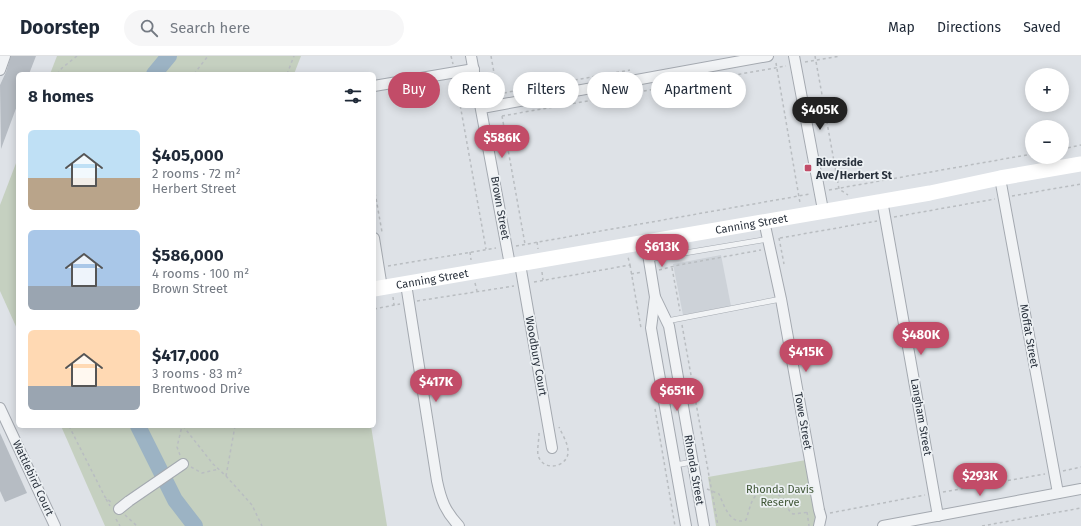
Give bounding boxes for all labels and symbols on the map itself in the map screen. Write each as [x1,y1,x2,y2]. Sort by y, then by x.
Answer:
pin: $405K [792,97,848,131]
pin: $586K [474,125,530,159]
place label: Riverside Ave/Herbert St [815,156,893,182]
marker: Riverside Ave/Herbert St [803,163,813,173]
street label: Brown Street [488,175,512,241]
street label: Canning Street [714,211,789,236]
pin: $613K [634,234,690,268]
street label: Canning Street [395,266,469,292]
street label: Moffat Street [1017,303,1041,369]
street label: Woodbury Court [523,315,549,397]
pin: $480K [893,322,949,356]
pin: $415K [778,339,834,373]
pin: $417K [408,369,464,403]
street label: Langham Street [908,377,934,457]
pin: $651K [649,378,705,412]
street label: Towe Street [792,391,814,451]
street label: Rhonda Street [681,434,707,506]
street label: Wattlebird Court [10,438,56,518]
pin: $293K [952,463,1008,497]
park label: Rhonda Davis Reserve [746,483,814,509]

